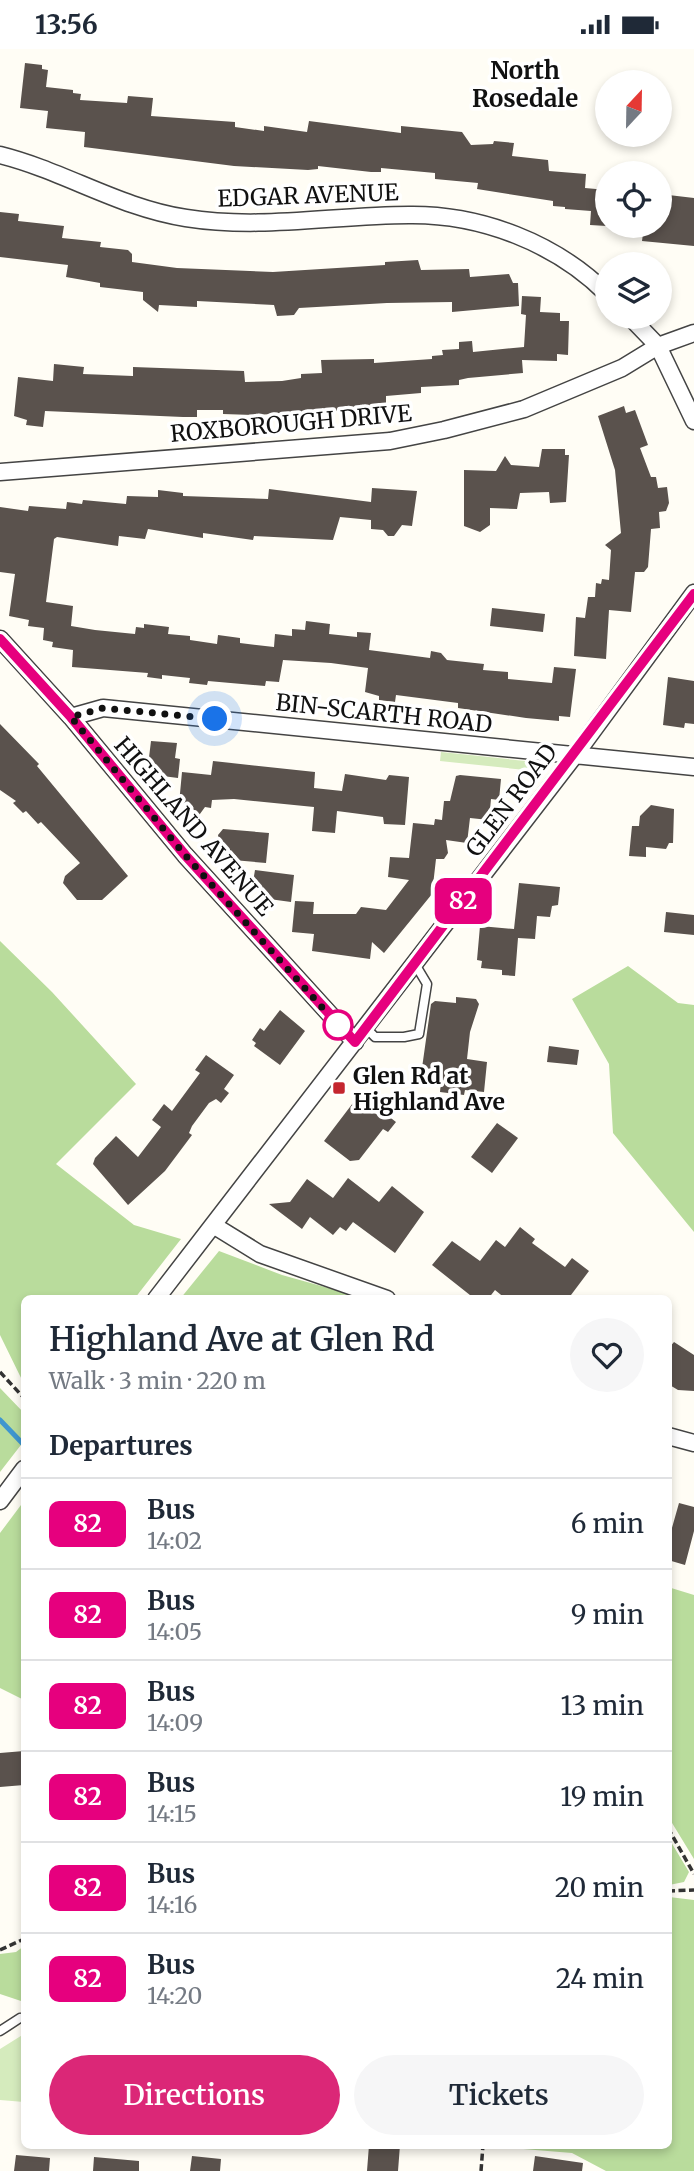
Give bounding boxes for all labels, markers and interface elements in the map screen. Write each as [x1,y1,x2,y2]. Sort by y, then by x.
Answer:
text: 13:56 [35,8,98,41]
district label: North Rosedale [472,55,578,114]
north arrow [595,70,672,147]
map controls [595,70,672,329]
button: locate [595,161,672,238]
street label: EDGAR AVENUE [217,177,400,213]
button: layers [595,252,672,329]
street label: ROXBOROUGH DRIVE [169,398,413,448]
street label: BIN-SCARTH ROAD [274,687,494,739]
your location [197,701,232,736]
street label: HIGHLAND AVENUE [108,731,280,922]
street label: GLEN ROAD [459,738,563,862]
line badge: 82 [432,878,494,924]
text: 82 [449,885,477,916]
unlabelled marker [323,1010,353,1040]
place label: Glen Rd at Highland Ave [353,1061,505,1116]
marker: Glen Rd at Highland Ave [331,1080,347,1096]
button: heart [570,1318,644,1392]
text: Highland Ave at Glen Rd [49,1319,435,1360]
text: Walk · 3 min · 220 m [49,1366,266,1395]
text: Departures [49,1429,193,1462]
text: Bus [147,1493,195,1526]
text: 6 min [571,1507,644,1540]
text: 82 [73,1508,102,1539]
text: 14:02 [147,1526,202,1555]
text: Bus [147,1584,195,1617]
text: 9 min [571,1598,644,1631]
text: 82 [73,1599,102,1630]
text: 14:05 [147,1617,202,1646]
text: Bus [147,1675,195,1708]
text: 13 min [560,1689,644,1722]
text: 82 [73,1690,102,1721]
text: 14:09 [147,1708,203,1737]
text: Bus [147,1766,195,1799]
text: 19 min [560,1780,644,1813]
text: 82 [73,1781,102,1812]
text: 14:15 [147,1799,197,1828]
text: Bus [147,1857,195,1890]
text: 20 min [555,1871,644,1904]
text: 82 [73,1872,102,1903]
text: 14:16 [147,1890,197,1919]
text: Bus [147,1948,195,1981]
text: 24 min [556,1962,644,1995]
text: 82 [73,1963,102,1994]
text: 14:20 [147,1981,202,2010]
button: Directions [49,2055,340,2135]
button: Tickets [354,2055,644,2135]

